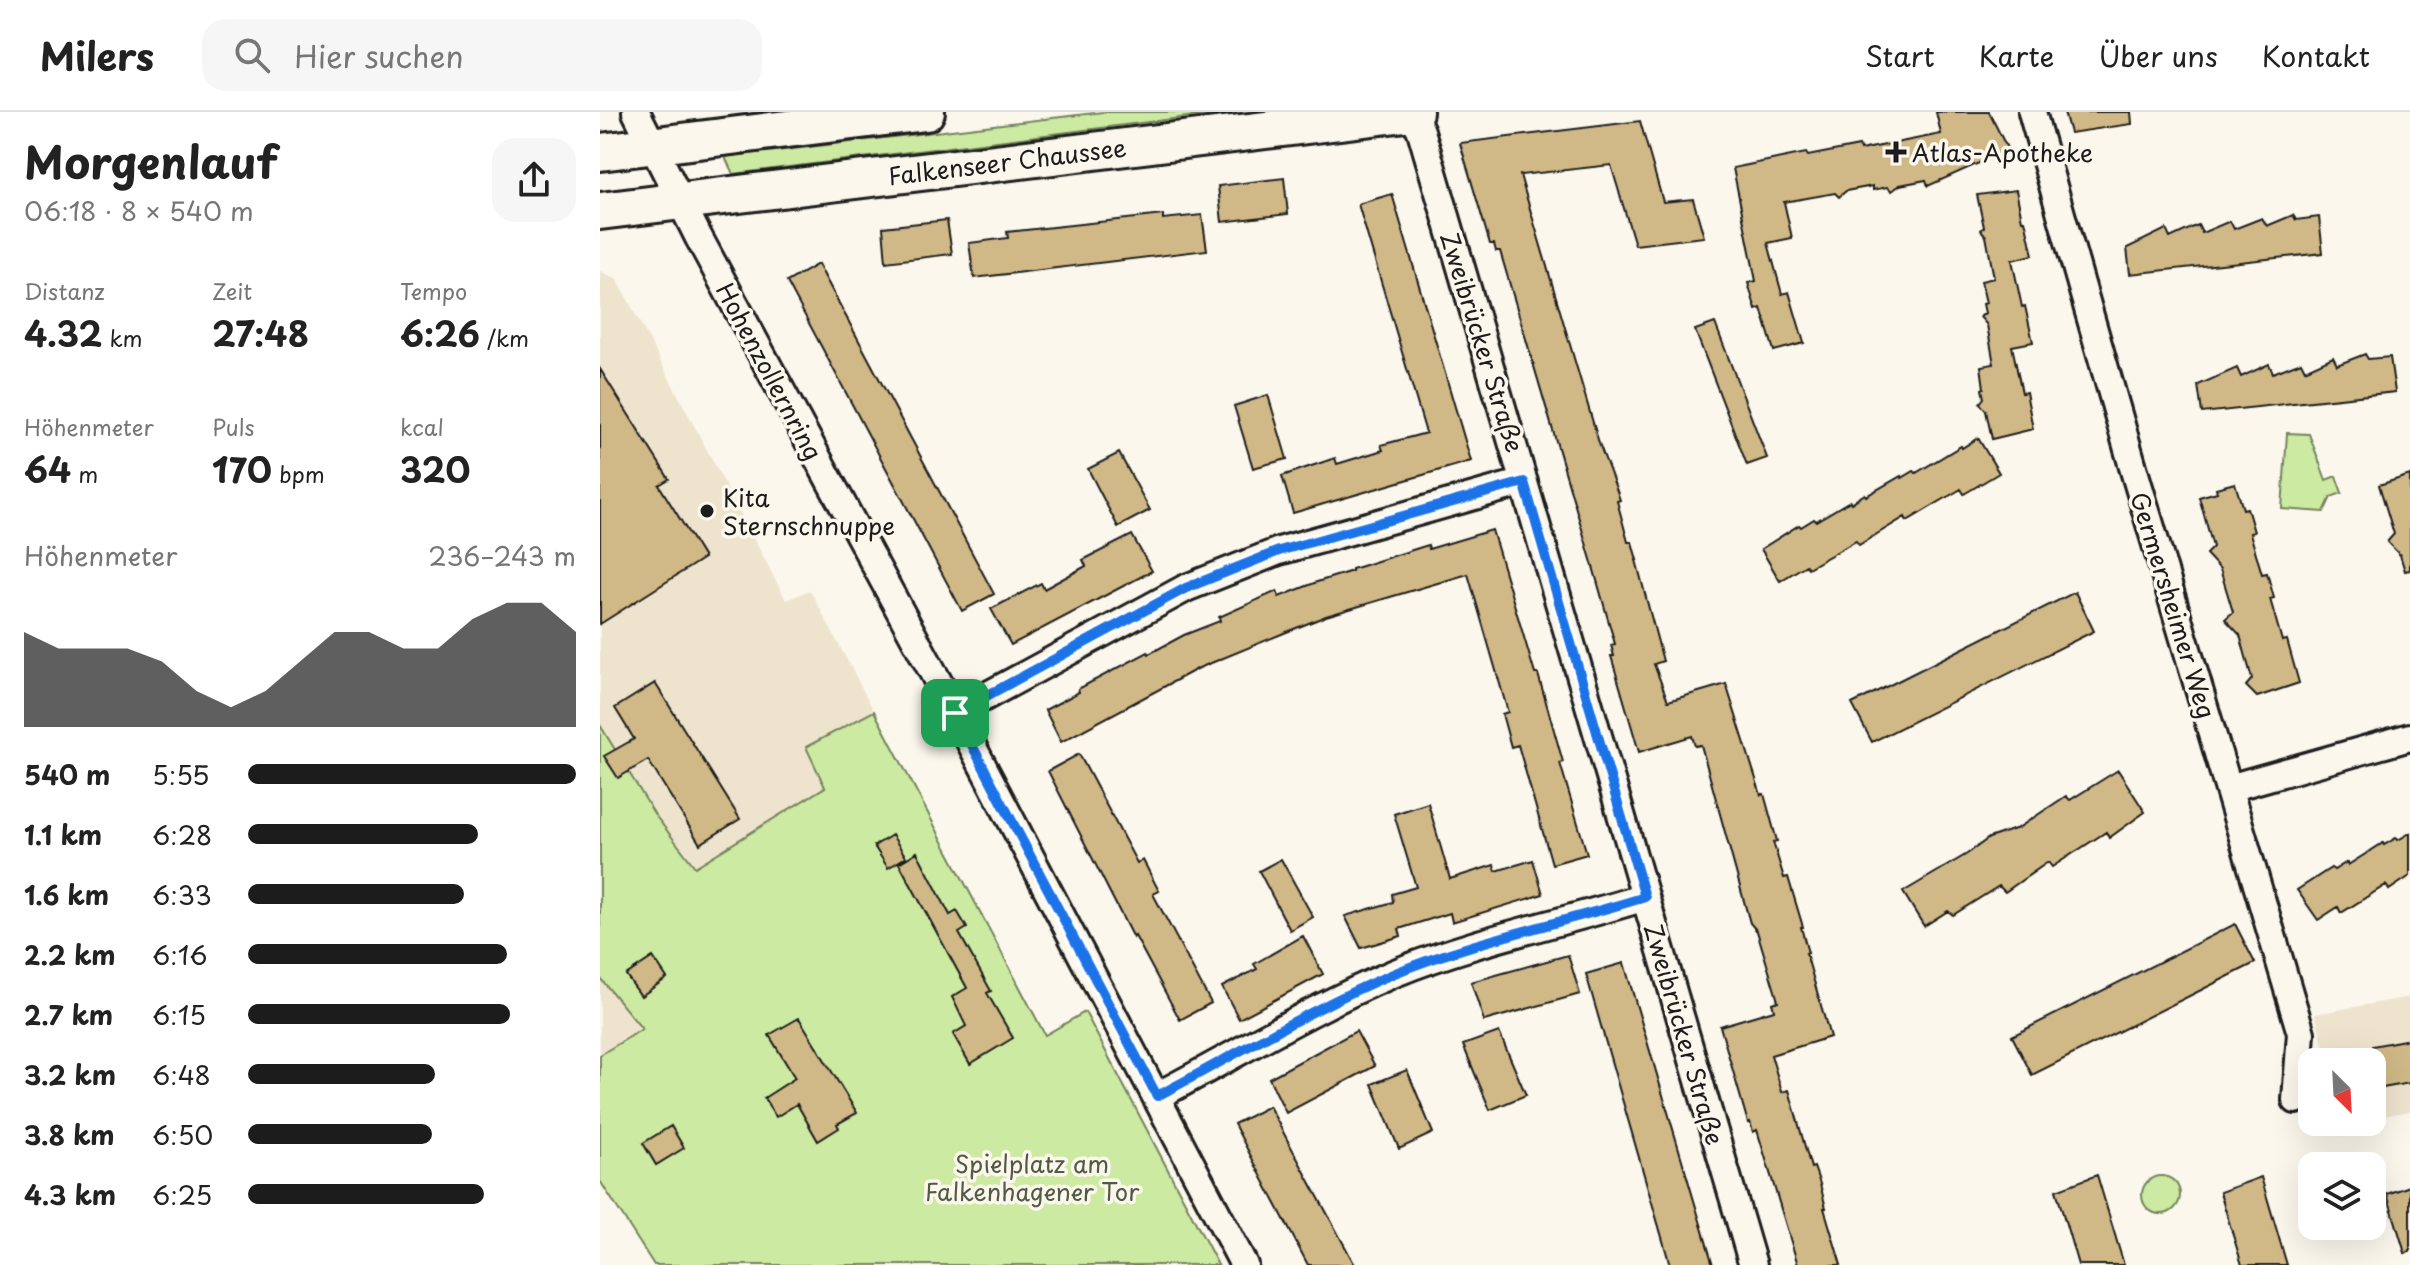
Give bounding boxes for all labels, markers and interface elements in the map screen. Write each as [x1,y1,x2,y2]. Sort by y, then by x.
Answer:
search box [202,19,762,91]
text: Milers [40,27,154,84]
icon: search [230,33,274,77]
text: Hier suchen [294,33,464,78]
text: Start [1865,34,1935,77]
text: Karte [1979,34,2054,77]
text: Über uns [2098,34,2218,77]
text: Kontakt [2262,34,2370,77]
text: Morgenlauf [24,128,278,194]
street label: Falkenseer Chaussee [886,129,1128,193]
place label: Atlas-Apotheke [1912,134,2093,170]
button: share [492,138,576,222]
marker: Atlas-Apotheke [1887,143,1905,161]
text: 06:18 · 8 × 540 m [24,191,254,230]
street label: Zweibrücker Straße [1432,227,1534,457]
text: Distanz [24,274,105,307]
text: Zeit [212,274,252,307]
text: Tempo [400,274,467,307]
street label: Hohenzollernring [708,276,832,466]
text: 4.32 [24,307,102,359]
text: 27:48 [212,307,309,359]
text: 6:26 [400,307,480,359]
text: km [102,321,143,354]
text: /km [480,321,529,354]
text: Höhenmeter [24,410,154,443]
text: Puls [212,410,255,443]
text: kcal [400,410,444,443]
text: 64 [24,443,71,495]
text: 170 [212,443,272,495]
text: 320 [400,443,470,495]
text: m [71,457,98,490]
text: bpm [272,457,325,490]
place label: Kita Sternschnuppe [723,479,895,543]
street label: Germersheimer Weg [2122,487,2226,723]
marker: Kita Sternschnuppe [698,502,716,520]
text: Höhenmeter [24,536,177,575]
text: 236–243 m [428,536,576,575]
pin [921,679,989,747]
icon: arrive [933,691,977,735]
text: 540 m [24,755,110,794]
text: 5:55 [152,755,210,794]
text: 1.1 km [24,815,102,854]
text: 6:28 [152,815,212,854]
text: 1.6 km [24,875,109,914]
text: 6:33 [152,875,212,914]
street label: Zweibrücker Straße [1636,919,1734,1149]
text: 2.2 km [24,935,115,974]
text: 6:16 [152,935,208,974]
text: 2.7 km [24,995,113,1034]
text: 6:15 [152,995,206,1034]
north arrow [2298,1048,2386,1136]
map controls [2298,1048,2386,1240]
text: 3.2 km [24,1055,116,1094]
text: 6:48 [152,1055,211,1094]
text: 3.8 km [24,1115,115,1154]
text: 6:50 [152,1115,213,1154]
park label: Spielplatz am Falkenhagener Tor [925,1145,1140,1209]
button: layers [2298,1152,2386,1240]
text: 4.3 km [24,1175,116,1214]
text: 6:25 [152,1175,212,1214]

